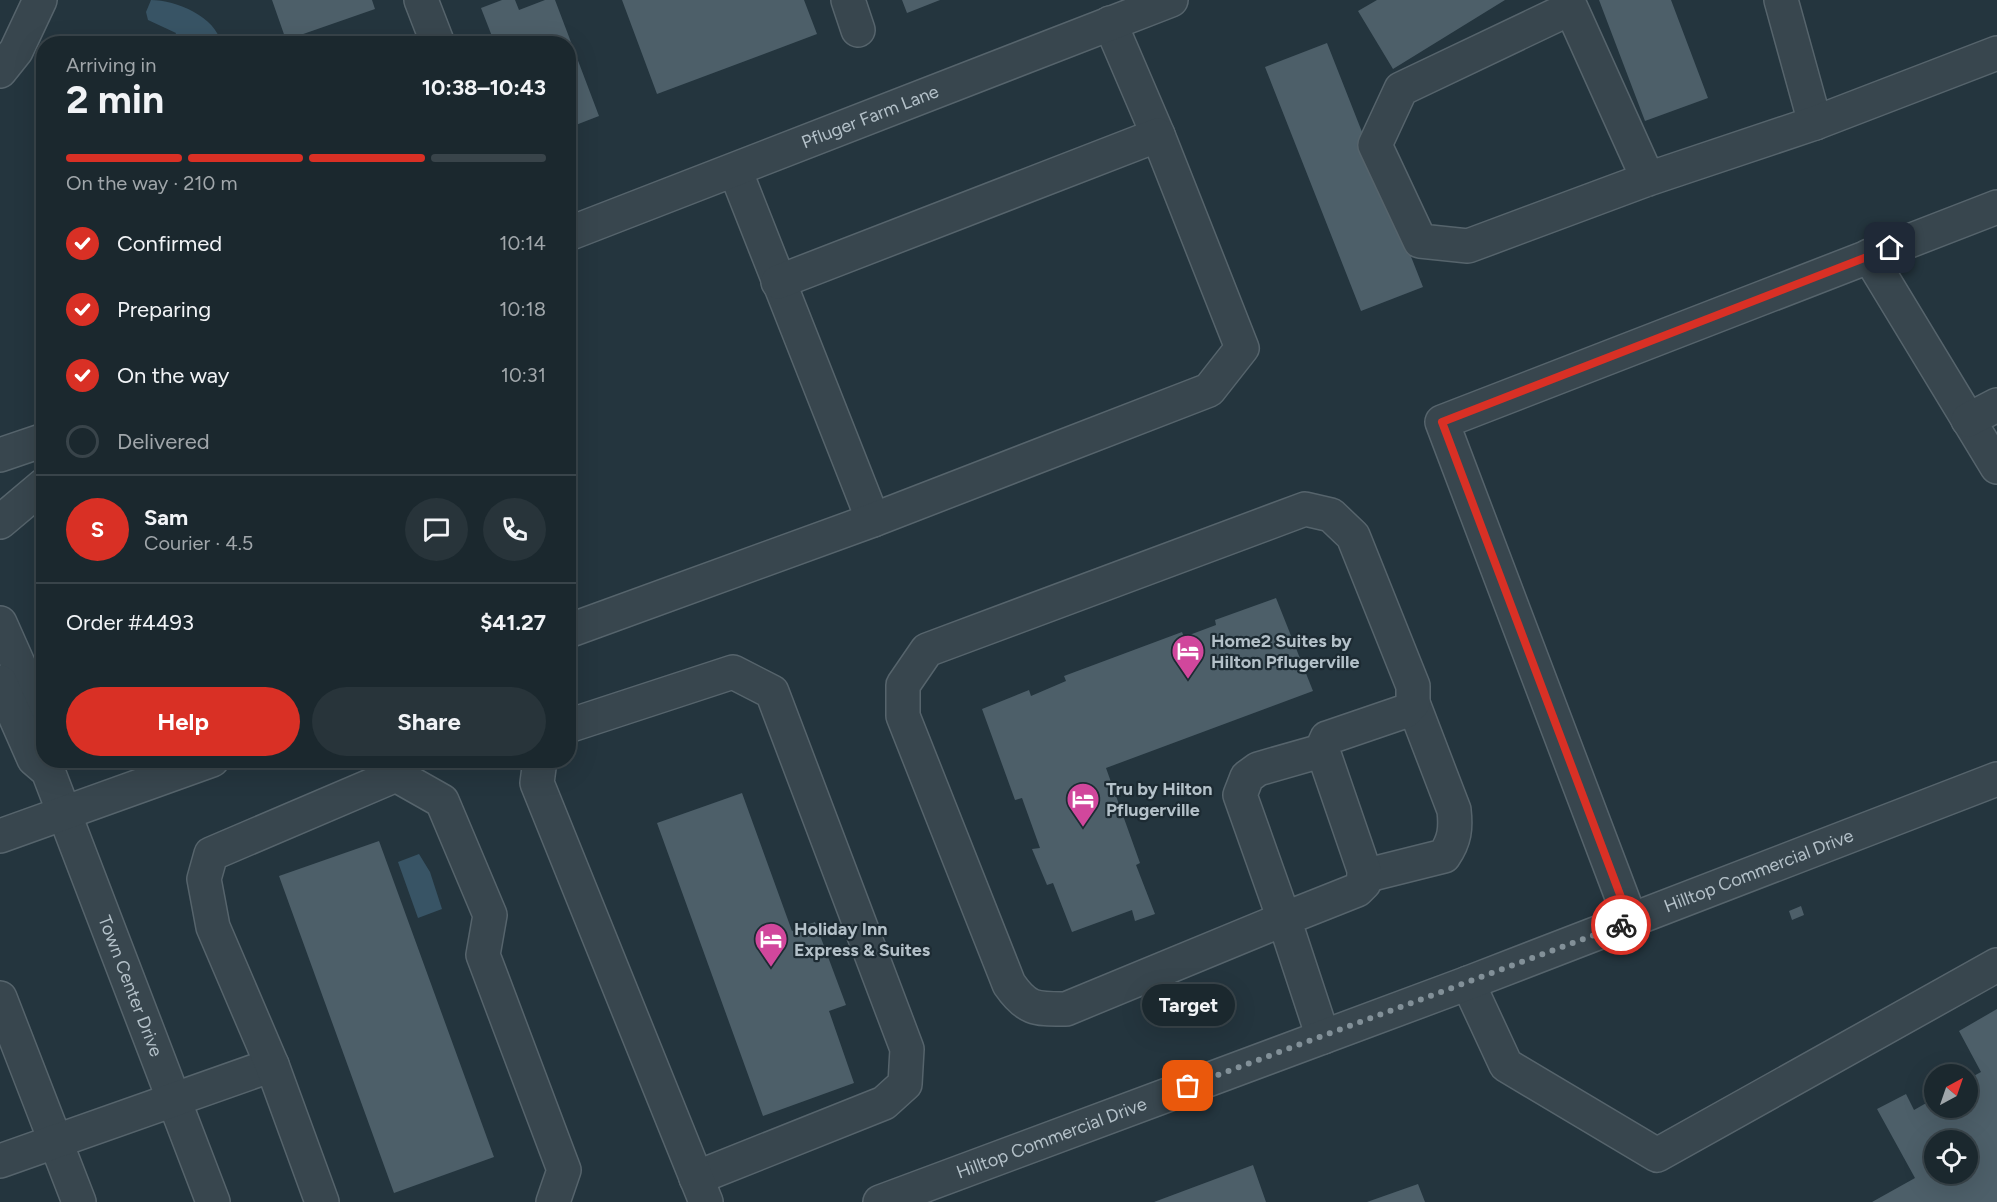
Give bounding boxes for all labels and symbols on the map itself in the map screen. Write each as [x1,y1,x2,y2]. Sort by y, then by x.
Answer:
street label: Pfluger Farm Lane [798,80,942,153]
pin [1864,222,1915,273]
place label: Home2 Suites by Hilton Pflugerville [1211,630,1359,673]
hotel icon: Home2 Suites by Hilton Pflugerville [1170,633,1206,680]
place label: Tru by Hilton Pflugerville [1106,778,1213,821]
hotel icon: Tru by Hilton Pflugerville [1065,781,1101,828]
street label: Hilltop Commercial Drive [1661,824,1857,917]
courier [1591,895,1651,955]
street label: Town Center Drive [93,913,167,1060]
place label: Holiday Inn Express & Suites [794,918,931,961]
hotel icon: Holiday Inn Express & Suites [753,921,789,968]
callout: Target [1142,984,1234,1026]
pin [1162,1060,1213,1111]
north arrow [1924,1064,1978,1118]
street label: Hilltop Commercial Drive [953,1093,1150,1184]

